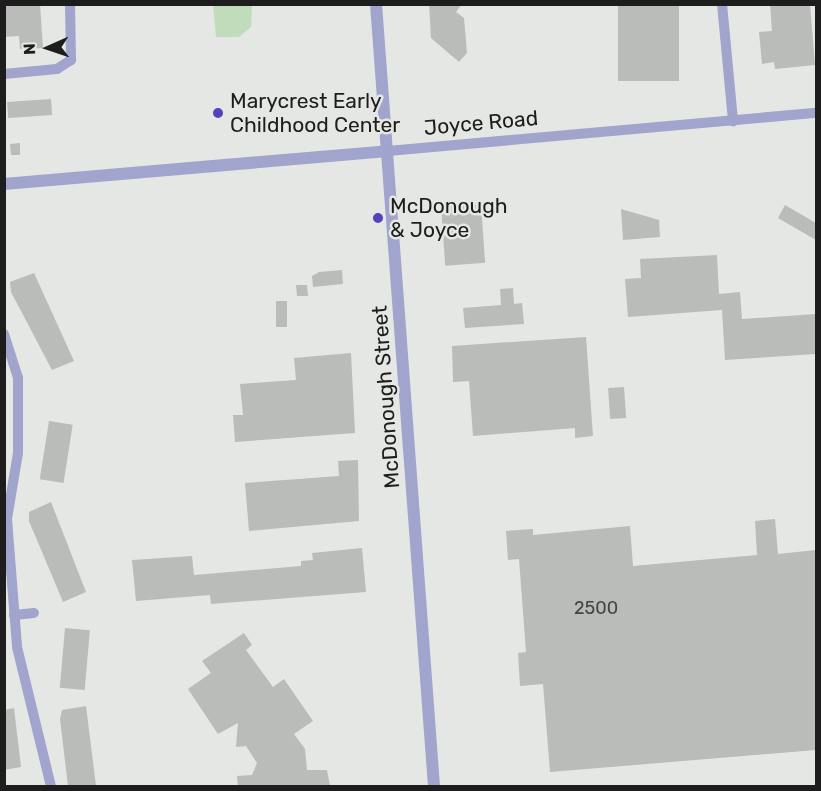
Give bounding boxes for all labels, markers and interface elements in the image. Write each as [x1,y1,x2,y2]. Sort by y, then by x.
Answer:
north arrow [18,18,78,78]
text: N [20,43,39,55]
place label: Marycrest Early Childhood Center [230,88,400,138]
street label: Joyce Road [423,105,539,141]
marker: Marycrest Early Childhood Center [211,106,225,120]
place label: McDonough & Joyce [390,193,508,243]
marker: McDonough & Joyce [371,211,385,225]
street label: McDonough Street [367,305,405,489]
house number: 2500 [574,597,618,619]

